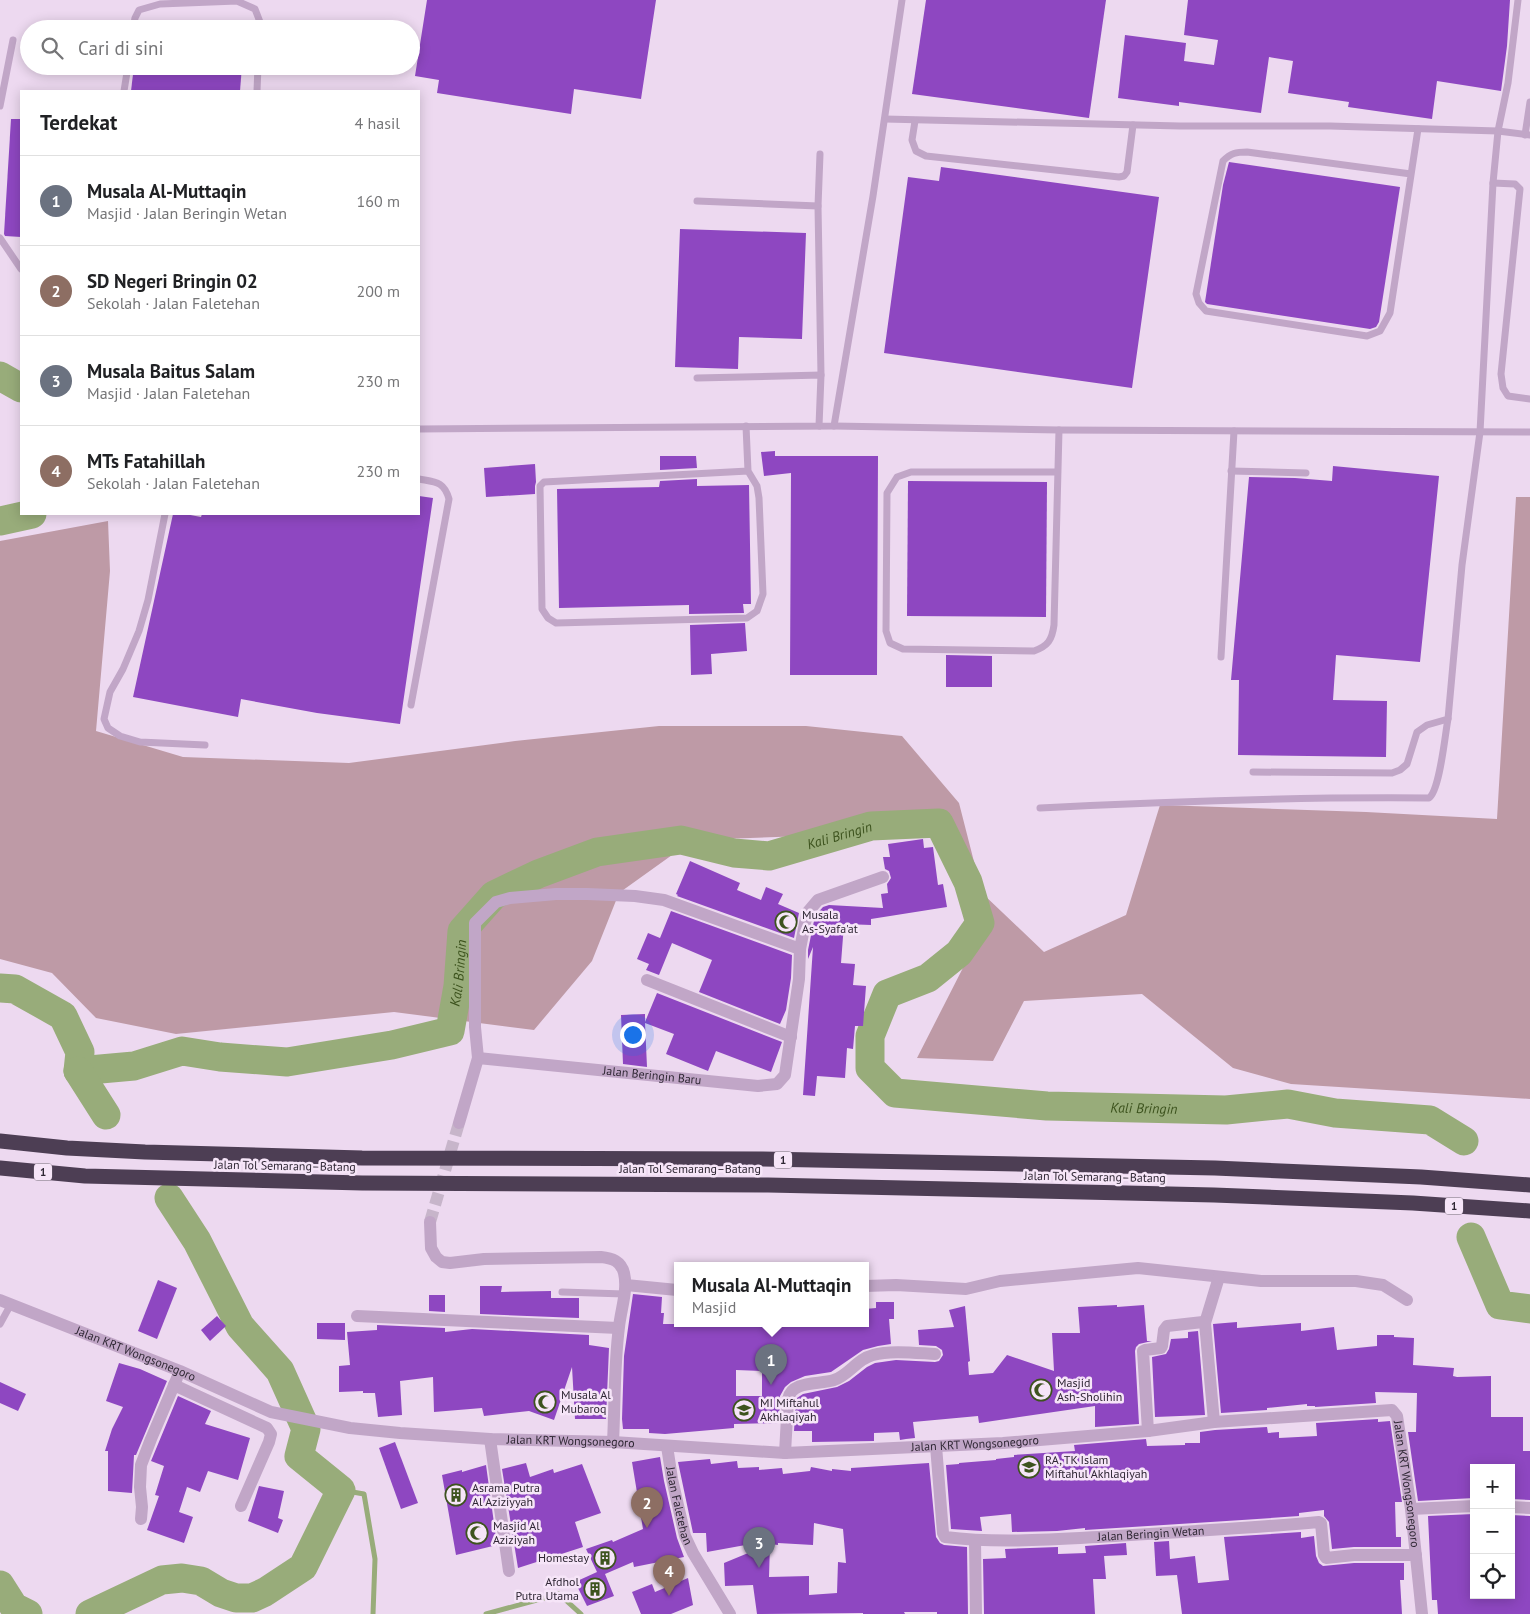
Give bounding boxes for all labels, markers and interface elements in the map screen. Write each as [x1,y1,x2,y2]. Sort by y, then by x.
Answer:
search box [20,20,420,75]
icon: search [38,34,66,62]
text: Cari di sini [78,36,164,60]
text: Terdekat [40,109,117,136]
text: 4 hasil [355,113,400,133]
text: Musala Al-Muttaqin [87,179,246,203]
text: 1 [51,191,61,211]
text: 160 m [357,191,400,211]
text: Masjid · Jalan Beringin Wetan [87,203,287,223]
text: SD Negeri Bringin 02 [87,269,258,293]
text: 2 [51,281,61,301]
text: 200 m [357,281,400,301]
text: Sekolah · Jalan Faletehan [87,293,260,313]
text: Musala Baitus Salam [87,359,255,383]
text: 3 [51,371,61,391]
text: 230 m [357,371,400,391]
text: Masjid · Jalan Faletehan [87,383,250,403]
text: MTs Fatahillah [87,449,205,473]
text: 4 [51,461,61,481]
text: 230 m [357,461,400,481]
text: Sekolah · Jalan Faletehan [87,473,260,493]
water label: Kali Bringin [805,817,874,853]
place label: Musala As-Syafa'at [802,907,858,936]
mosque icon: Musala As-Syafa'at [774,910,798,934]
water label: Kali Bringin [446,939,470,1008]
your location [620,1022,646,1048]
street label: Jalan Beringin Baru [601,1062,702,1087]
water label: Kali Bringin [1110,1098,1178,1118]
road number: 1 [774,1152,792,1168]
street label: Jalan Tol Semarang–Batang [213,1157,356,1174]
street label: Jalan Tol Semarang–Batang [618,1161,761,1176]
road number: 1 [34,1164,52,1180]
street label: Jalan Tol Semarang–Batang [1023,1168,1166,1185]
road number: 1 [1445,1198,1463,1214]
popup [674,1262,869,1327]
text: Musala Al-Muttaqin [692,1273,851,1297]
text: Masjid [692,1297,736,1317]
street label: Jalan KRT Wongsonegoro [73,1322,198,1384]
pin: 1 [755,1344,787,1385]
place label: Masjid Ash-Sholihin [1057,1375,1122,1404]
mosque icon: Masjid Ash-Sholihin [1029,1378,1053,1402]
place label: Musala Al Mubaroq [561,1387,611,1416]
mosque icon: Musala Al Mubaroq [533,1390,557,1414]
place label: MI Miftahul Akhlaqiyah [760,1395,820,1424]
school or university icon: MI Miftahul Akhlaqiyah [732,1398,756,1422]
street label: Jalan KRT Wongsonegoro [1391,1418,1423,1548]
street label: Jalan KRT Wongsonegoro [505,1431,635,1450]
street label: Jalan KRT Wongsonegoro [910,1432,1039,1454]
place label: RA, TK Islam Miftahul Akhlaqiyah [1045,1452,1147,1481]
school or university icon: RA, TK Islam Miftahul Akhlaqiyah [1017,1455,1041,1479]
map controls [1470,1464,1515,1599]
button: + [1470,1464,1515,1509]
street label: Jalan Faletehan [663,1465,696,1547]
place label: Asrama Putra Al Aziziyyah [472,1480,540,1509]
building icon: Asrama Putra Al Aziziyyah [444,1483,468,1507]
pin: 2 [631,1487,663,1528]
button: − [1470,1509,1515,1554]
place label: Masjid Al Aziziyah [493,1518,540,1547]
mosque icon: Masjid Al Aziziyah [465,1521,489,1545]
street label: Jalan Beringin Wetan [1096,1523,1205,1544]
pin: 3 [743,1527,775,1568]
building icon: Homestay [593,1546,617,1570]
place label: Homestay [538,1550,589,1565]
button: locate [1470,1554,1515,1599]
pin: 4 [653,1555,685,1596]
place label: Afdhol Putra Utama [515,1574,579,1603]
building icon: Afdhol Putra Utama [583,1577,607,1601]

